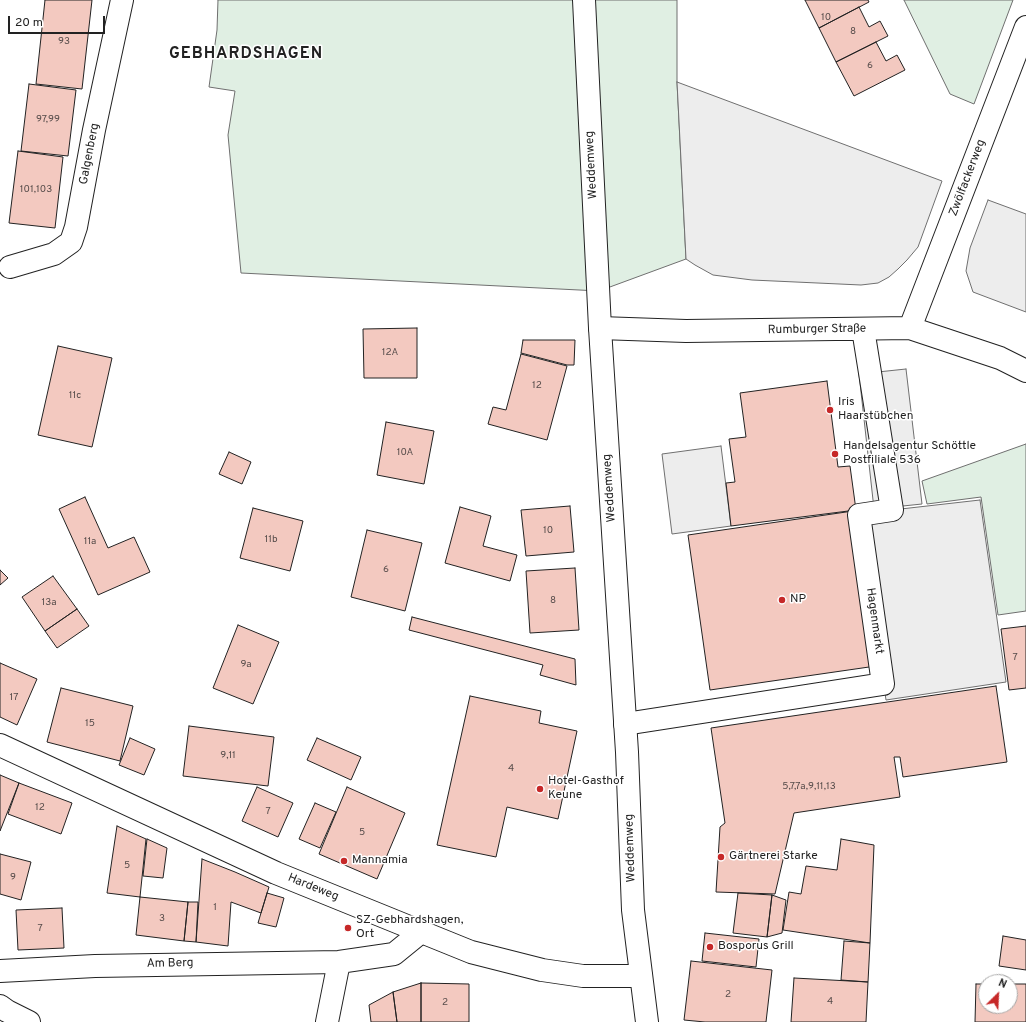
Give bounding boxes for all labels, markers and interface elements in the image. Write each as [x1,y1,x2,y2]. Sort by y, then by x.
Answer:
scale bar [10,8,107,34]
house number: 10 [821,12,831,24]
text: 20 m [15,15,43,31]
house number: 8 [850,26,856,38]
house number: 93 [58,36,70,48]
district label: GEBHARDSHAGEN [169,45,323,65]
house number: 6 [867,60,873,72]
house number: 97,99 [36,114,60,126]
street label: Galgenberg [77,122,103,186]
street label: Weddemweg [583,130,601,200]
street label: Zwölfackerweg [947,138,989,218]
house number: 101,103 [20,184,52,196]
street label: Rumburger Straße [768,322,866,338]
house number: 12A [382,347,398,359]
house number: 12 [532,380,542,392]
house number: 11c [69,390,81,402]
place label: Iris Haarstübchen [838,396,913,424]
marker: Iris Haarstübchen [825,405,835,415]
place label: Handelsagentur Schöttle Postfiliale 536 [843,440,976,468]
house number: 10A [397,447,413,459]
marker: Handelsagentur Schöttle Postfiliale 536 [830,449,840,459]
street label: Weddemweg [600,453,620,523]
house number: 10 [543,525,553,537]
house number: 11b [264,534,278,546]
house number: 11a [84,536,96,548]
house number: 6 [383,564,389,576]
street label: Hagenmarkt [862,587,886,655]
place label: NP [790,593,806,607]
house number: 8 [550,595,556,607]
marker: NP [777,595,787,605]
house number: 13a [41,597,57,609]
house number: 7 [1012,652,1018,664]
house number: 9a [240,659,252,671]
house number: 17 [10,692,18,704]
house number: 15 [85,718,95,730]
house number: 9,11 [220,750,236,762]
house number: 4 [508,763,514,775]
place label: Hotel-Gasthof Keune [548,775,624,803]
house number: 5,7,7a,9,11,13 [782,781,836,793]
marker: Hotel-Gasthof Keune [535,784,545,794]
house number: 12 [35,802,45,814]
house number: 7 [265,806,271,818]
street label: Weddemweg [623,814,639,882]
house number: 5 [359,827,365,839]
place label: Gärtnerei Starke [729,850,818,864]
marker: Gärtnerei Starke [716,852,726,862]
place label: Mannamia [352,854,407,868]
marker: Mannamia [339,856,349,866]
house number: 5 [124,860,130,872]
street label: Hardeweg [285,871,341,905]
house number: 9 [10,872,16,884]
house number: 1 [213,902,217,914]
house number: 3 [159,913,165,925]
place label: SZ-Gebhardshagen, Ort [356,914,463,942]
house number: 7 [37,923,43,935]
marker: SZ-Gebhardshagen, Ort [343,923,353,933]
place label: Bosporus Grill [718,940,794,954]
marker: Bosporus Grill [705,942,715,952]
street label: Am Berg [146,956,194,972]
north arrow [978,974,1018,1014]
text: N [996,976,1009,992]
house number: 2 [725,989,731,1001]
house number: 4 [827,996,833,1008]
house number: 2 [442,997,448,1009]

